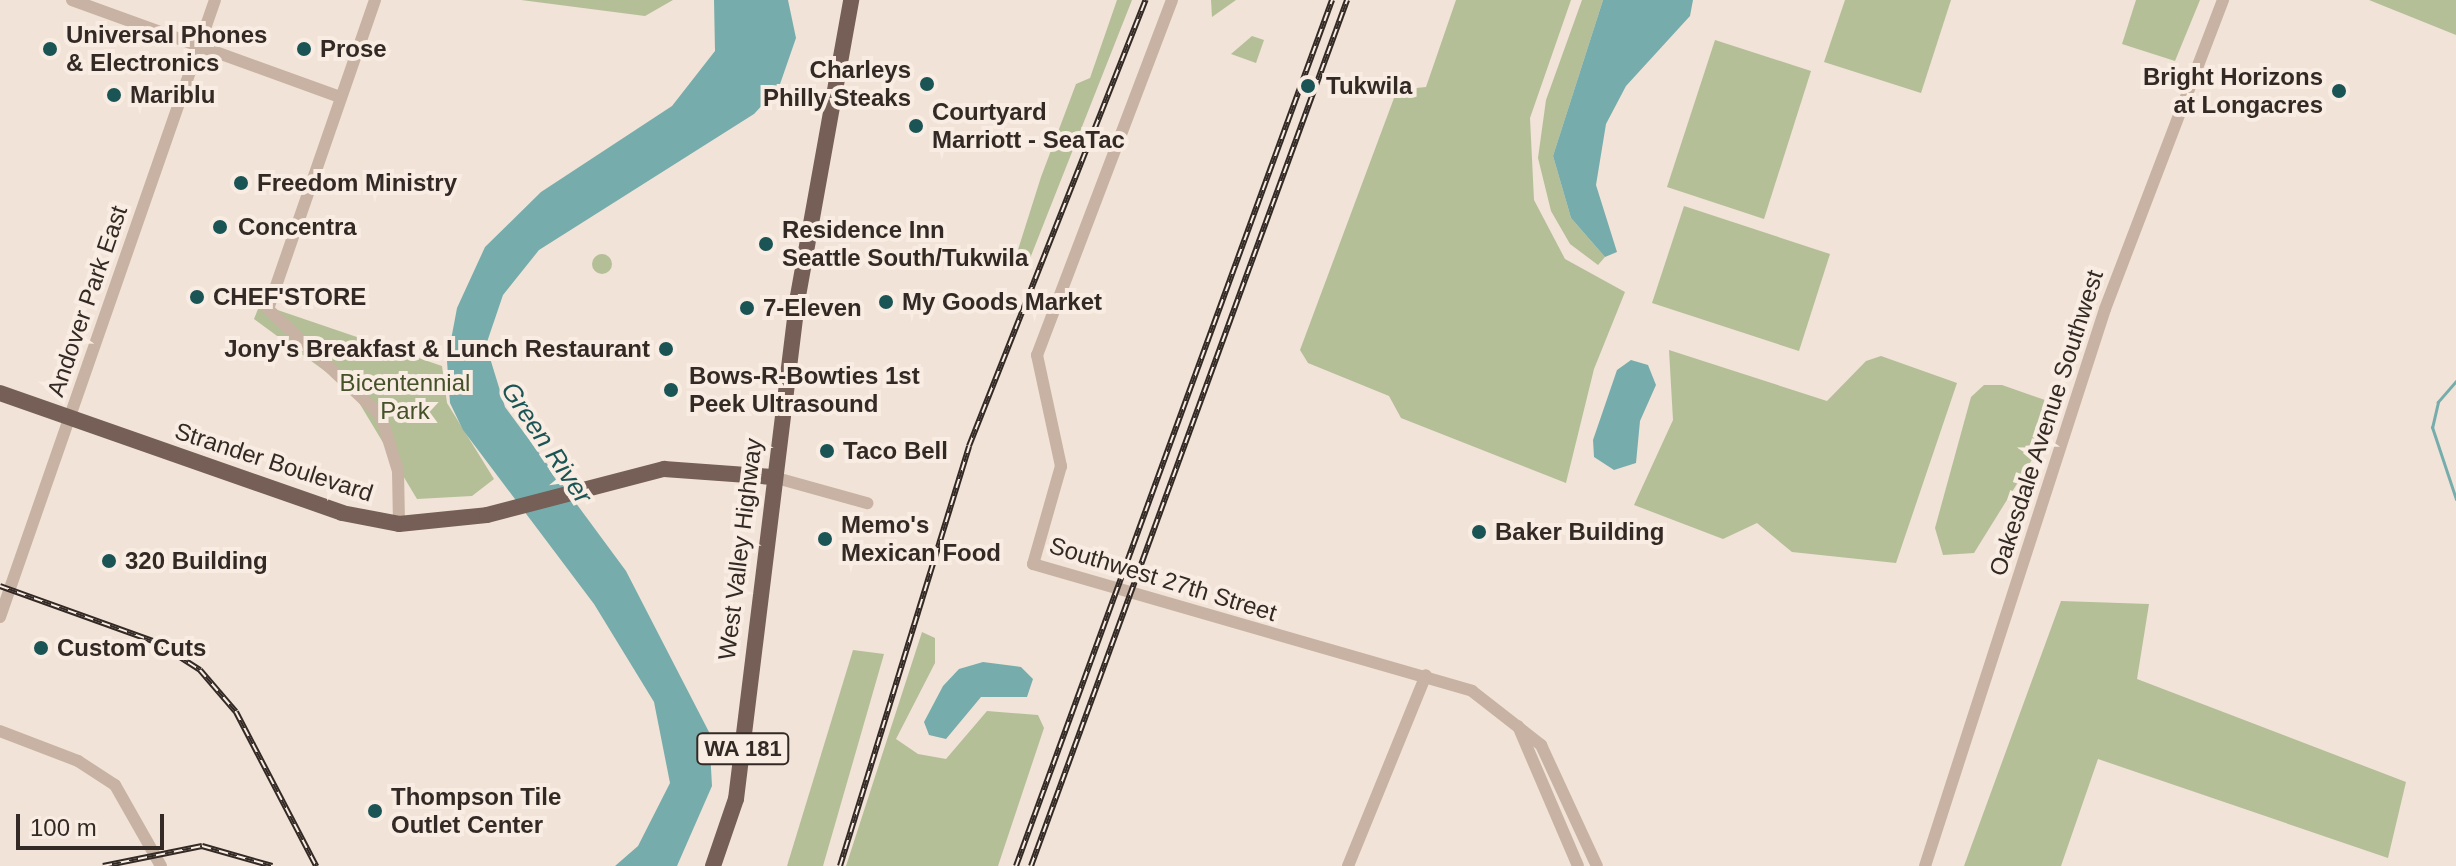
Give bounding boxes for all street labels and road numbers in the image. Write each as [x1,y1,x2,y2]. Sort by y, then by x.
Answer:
street label: Andover Park East [41,202,133,400]
street label: Oakesdale Avenue Southwest [1983,266,2109,580]
street label: Strander Boulevard [171,416,377,508]
street label: West Valley Highway [712,436,768,662]
street label: Southwest 27th Street [1046,531,1280,627]
road number: WA 181 [695,731,791,767]

